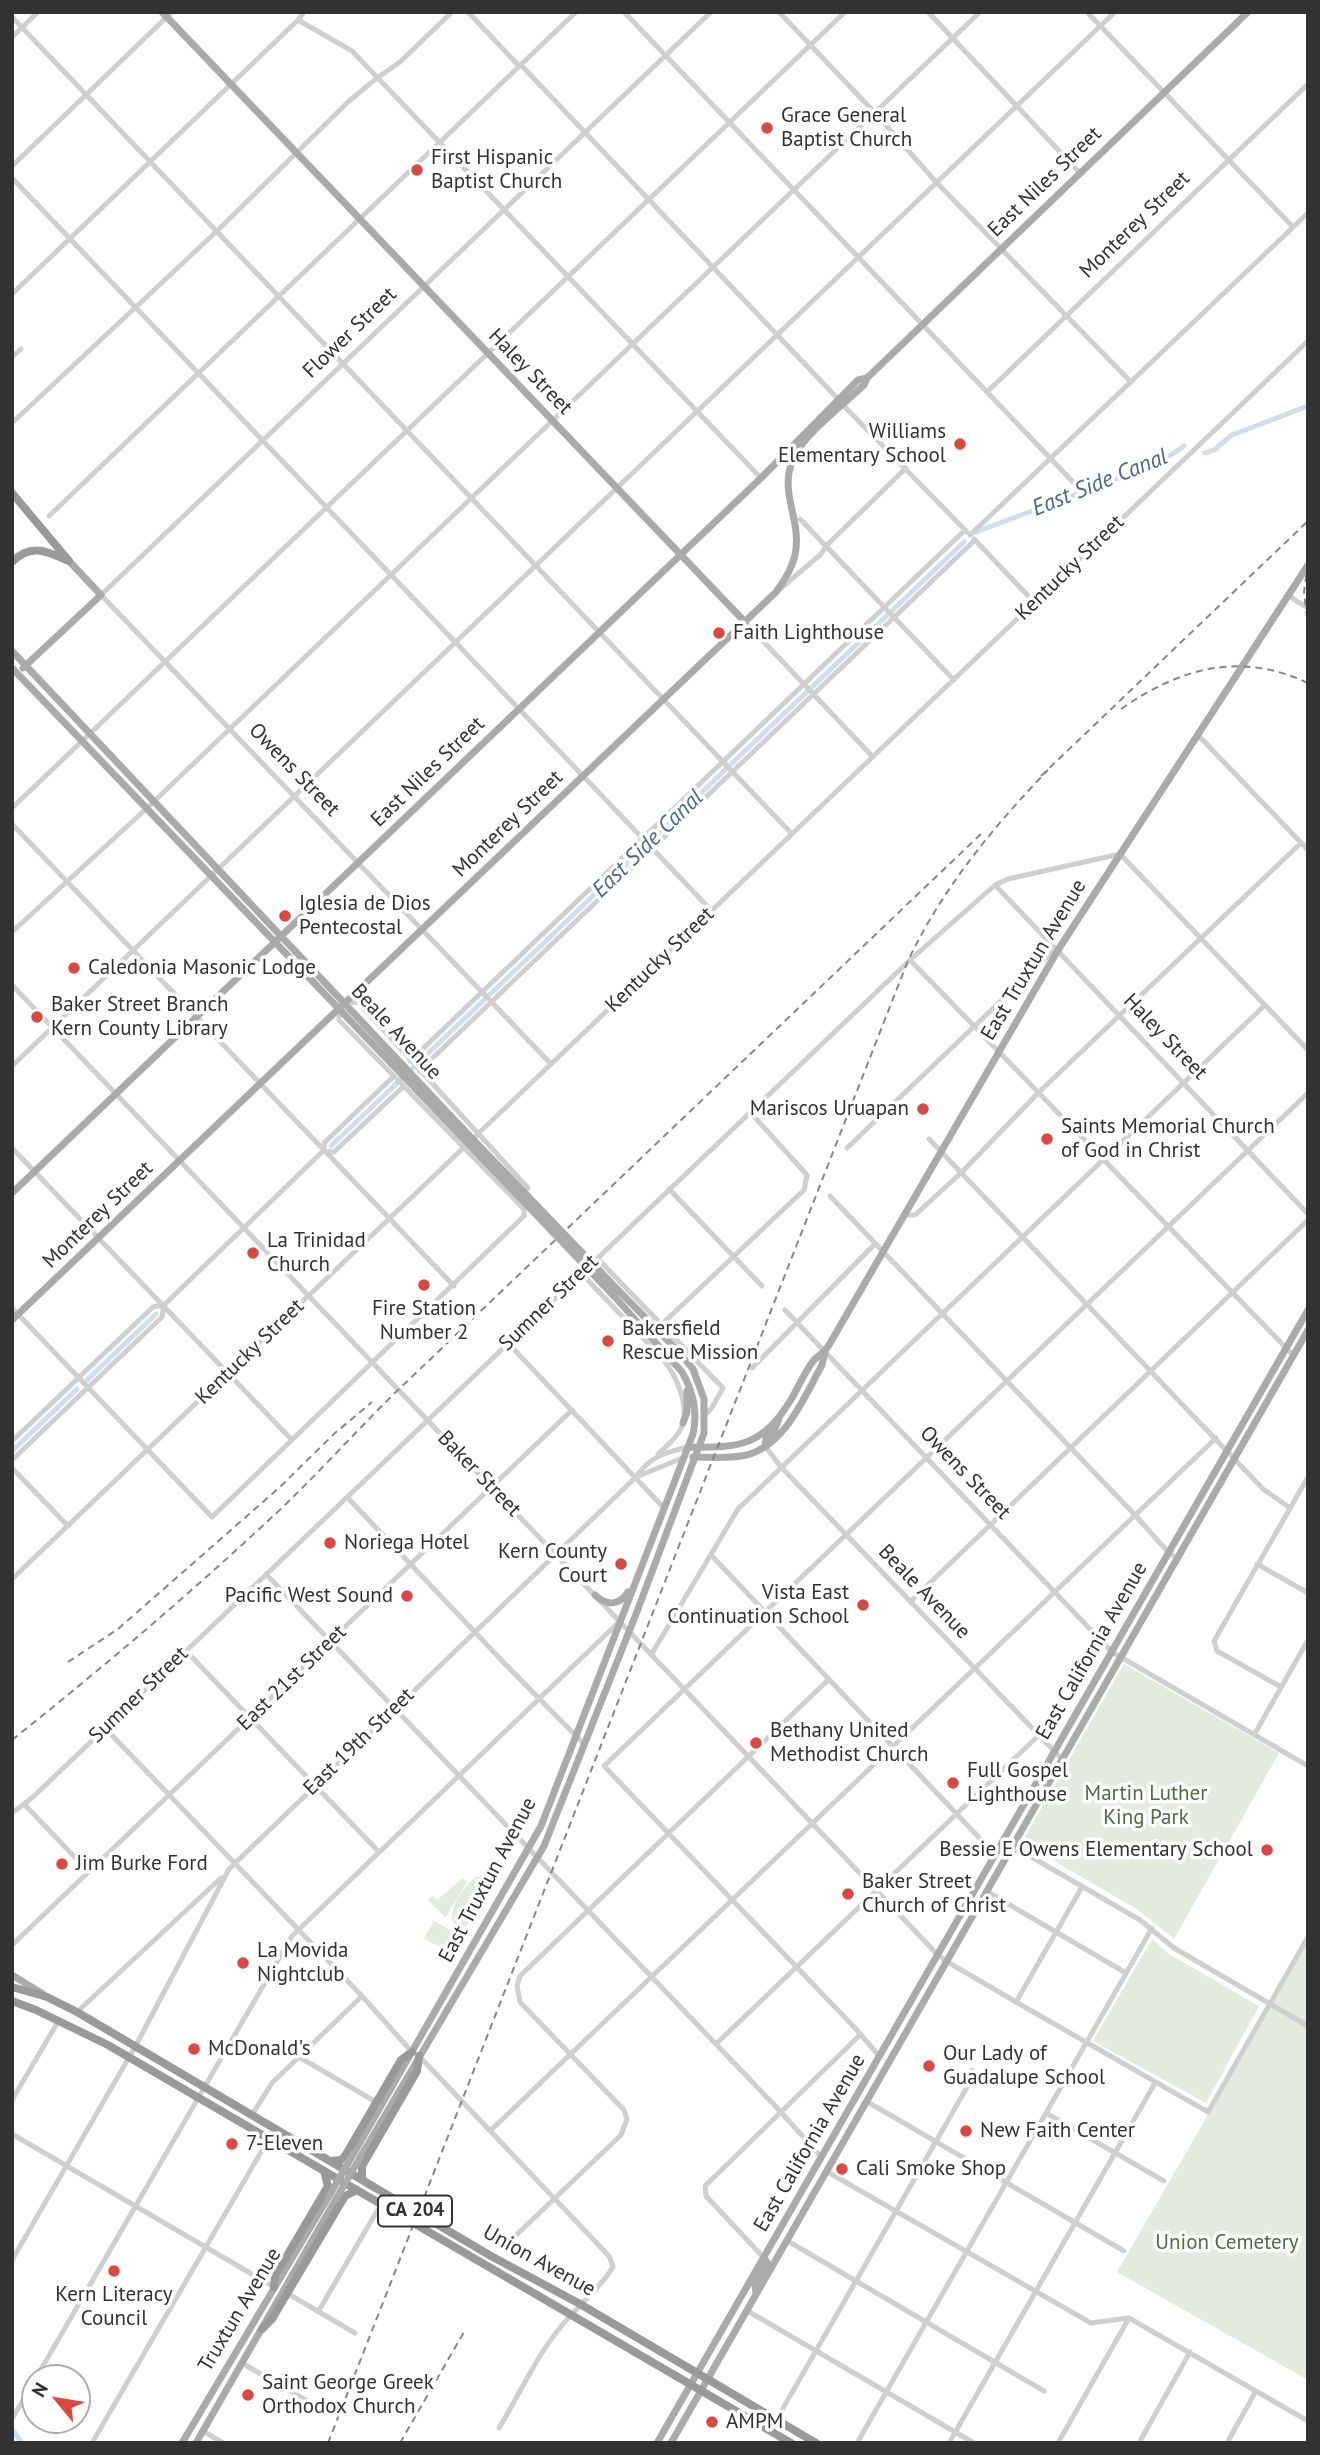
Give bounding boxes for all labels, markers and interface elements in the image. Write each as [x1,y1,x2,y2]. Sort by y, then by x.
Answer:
place label: Grace General Baptist Church [781,103,912,153]
marker: Grace General Baptist Church [759,120,775,136]
street label: East Niles Street [983,122,1107,242]
place label: First Hispanic Baptist Church [431,145,562,195]
marker: First Hispanic Baptist Church [409,162,425,178]
street label: Monterey Street [1075,166,1195,284]
street label: Flower Street [298,282,402,384]
street label: Haley Street [483,324,577,420]
place label: Williams Elementary School [778,419,946,469]
marker: Williams Elementary School [952,436,968,452]
water label: East Side Canal [1028,443,1172,523]
street label: Kentucky Street [1011,510,1129,626]
place label: Faith Lighthouse [733,620,884,646]
marker: Faith Lighthouse [711,625,727,641]
street label: East Niles Street [366,712,490,832]
street label: Owens Street [243,718,345,822]
street label: Monterey Street [448,765,568,883]
water label: East Side Canal [587,784,709,904]
street label: East Truxtun Avenue [976,875,1092,1045]
place label: Iglesia de Dios Pentecostal [299,891,431,941]
street label: Kentucky Street [601,902,719,1018]
marker: Iglesia de Dios Pentecostal [277,908,293,924]
place label: Caledonia Masonic Lodge [88,955,316,981]
marker: Caledonia Masonic Lodge [66,960,82,976]
street label: Beale Avenue [345,979,447,1085]
street label: Haley Street [1118,989,1212,1085]
place label: Baker Street Branch Kern County Library [51,992,228,1042]
marker: Baker Street Branch Kern County Library [29,1009,45,1025]
place label: Mariscos Uruapan [750,1096,909,1122]
marker: Mariscos Uruapan [915,1101,931,1117]
place label: Saints Memorial Church of God in Christ [1061,1114,1275,1164]
marker: Saints Memorial Church of God in Christ [1039,1131,1055,1147]
street label: Monterey Street [38,1156,158,1274]
place label: La Trinidad Church [267,1228,366,1278]
marker: La Trinidad Church [245,1245,261,1261]
street label: Sumner Street [494,1249,604,1357]
marker: Fire Station Number 2 [416,1277,432,1293]
street label: Kentucky Street [191,1294,309,1410]
place label: Fire Station Number 2 [372,1296,476,1346]
place label: Bakersfield Rescue Mission [622,1316,758,1366]
marker: Bakersfield Rescue Mission [600,1333,616,1349]
street label: Owens Street [914,1421,1016,1525]
street label: Baker Street [432,1426,526,1522]
place label: Noriega Hotel [344,1530,469,1556]
marker: Noriega Hotel [322,1535,338,1551]
place label: Kern County Court [498,1539,607,1589]
street label: Beale Avenue [873,1540,975,1644]
marker: Kern County Court [613,1556,629,1572]
street label: East California Avenue [1031,1558,1153,1744]
place label: Vista East Continuation School [667,1580,849,1630]
place label: Pacific West Sound [225,1583,393,1609]
marker: Pacific West Sound [399,1588,415,1604]
marker: Vista East Continuation School [855,1597,871,1613]
street label: East 21st Street [232,1620,352,1736]
street label: Sumner Street [84,1641,194,1749]
street label: East 19th Street [298,1683,420,1801]
place label: Bethany United Methodist Church [770,1718,929,1768]
marker: Bethany United Methodist Church [748,1735,764,1751]
place label: Full Gospel Lighthouse [967,1758,1068,1808]
marker: Full Gospel Lighthouse [945,1775,961,1791]
park label: Martin Luther King Park [1085,1781,1207,1831]
street label: East Truxtun Avenue [434,1793,542,1967]
place label: Bessie E Owens Elementary School [939,1837,1253,1863]
marker: Bessie E Owens Elementary School [1259,1842,1275,1858]
place label: Jim Burke Ford [76,1851,208,1877]
marker: Jim Burke Ford [54,1856,70,1872]
place label: Baker Street Church of Christ [862,1869,1006,1919]
marker: Baker Street Church of Christ [840,1886,856,1902]
place label: La Movida Nightclub [257,1938,349,1988]
marker: La Movida Nightclub [235,1955,251,1971]
place label: McDonald's [208,2036,311,2062]
marker: McDonald's [186,2041,202,2057]
place label: Our Lady of Guadalupe School [943,2041,1105,2091]
street label: East California Avenue [749,2050,871,2236]
marker: Our Lady of Guadalupe School [921,2058,937,2074]
place label: New Faith Center [980,2118,1135,2144]
marker: New Faith Center [958,2123,974,2139]
place label: 7-Eleven [246,2131,323,2157]
marker: 7-Eleven [224,2136,240,2152]
place label: Cali Smoke Shop [856,2156,1006,2182]
marker: Cali Smoke Shop [834,2161,850,2177]
road number: CA 204 [378,2196,452,2226]
street label: Union Avenue [478,2220,600,2302]
park label: Union Cemetery [1155,2230,1299,2256]
street label: Truxtun Avenue [193,2244,287,2376]
marker: Kern Literacy Council [106,2263,122,2279]
place label: Kern Literacy Council [55,2282,173,2332]
north arrow [21,2364,91,2434]
place label: Saint George Greek Orthodox Church [262,2370,434,2420]
text: N [26,2378,53,2401]
marker: Saint George Greek Orthodox Church [240,2387,256,2403]
place label: AMPM [726,2409,783,2435]
marker: AMPM [704,2414,720,2430]

